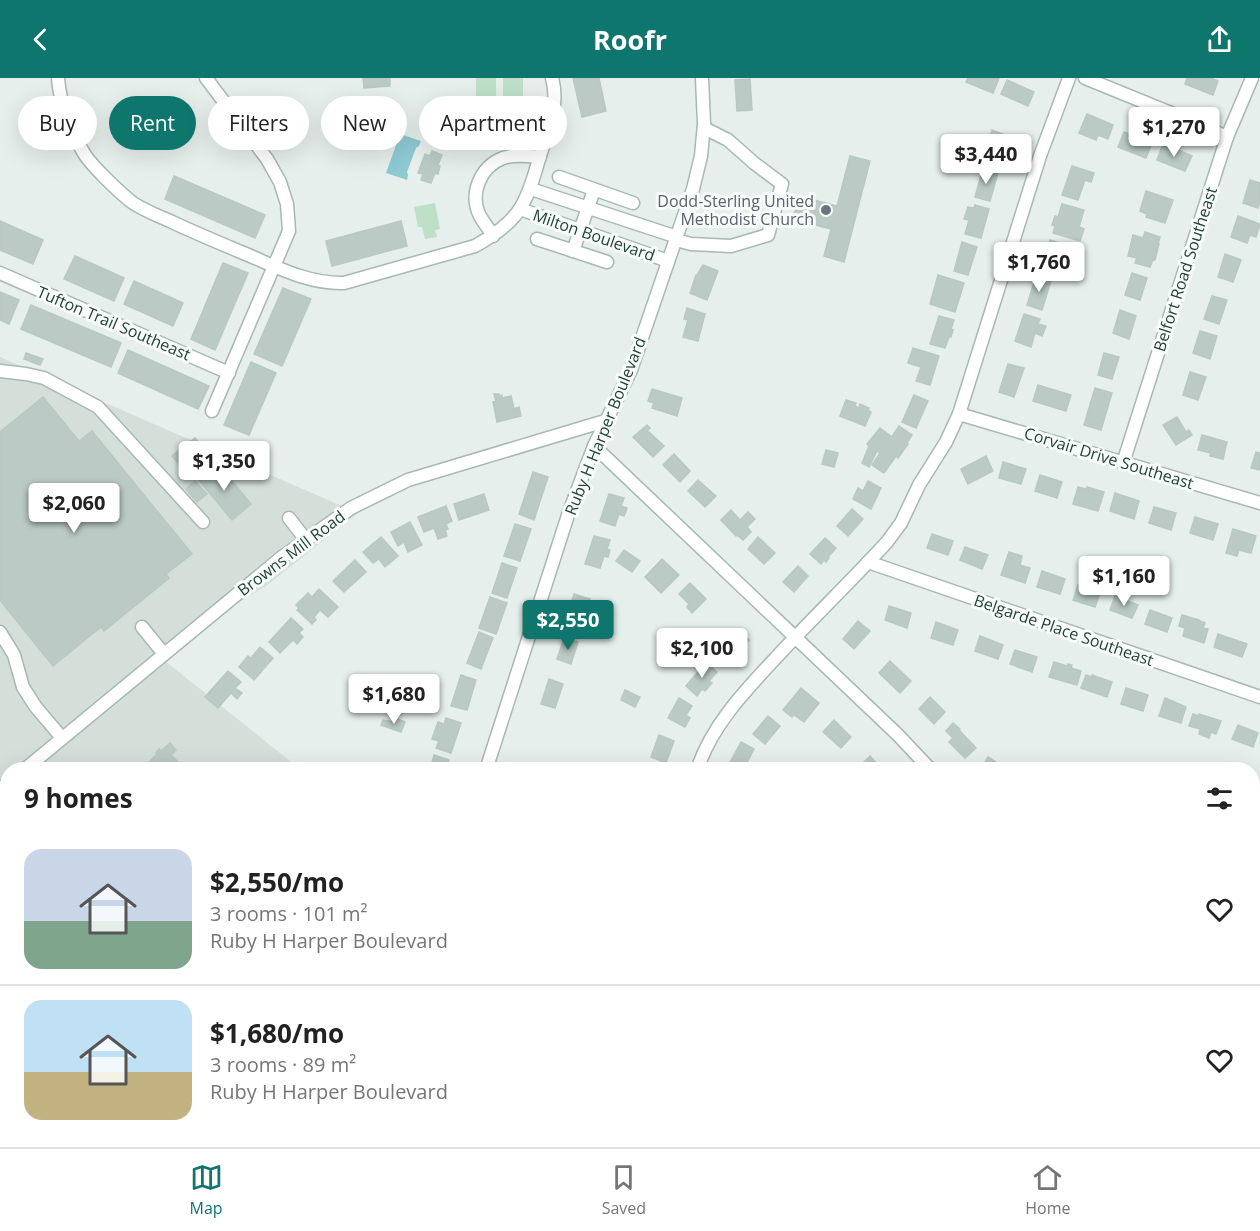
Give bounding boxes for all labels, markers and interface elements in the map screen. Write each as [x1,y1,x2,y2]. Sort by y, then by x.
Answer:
text: Roofr [593,21,667,58]
icon: back [24,23,57,56]
icon: share [1203,23,1236,56]
chip: Buy [18,96,97,150]
chip: Rent [109,96,196,150]
chip: Filters [208,96,309,150]
chip: New [321,96,407,150]
chip: Apartment [419,96,567,150]
pin: $1,270 [1125,107,1223,158]
text: $1,270 [1143,113,1205,140]
pin: $3,440 [937,134,1035,185]
text: $3,440 [955,140,1017,167]
street label: Belfort Road Southeast [1148,184,1222,354]
place label: Dodd-Sterling United Methodist Church [657,190,814,230]
marker: Dodd-Sterling United Methodist Church [819,203,833,217]
street label: Milton Boulevard [530,204,658,266]
pin: $1,760 [990,242,1088,293]
text: $1,760 [1008,248,1070,275]
street label: Tufton Trail Southeast [34,281,194,365]
street label: Ruby H Harper Boulevard [559,334,651,518]
street label: Corvair Drive Southeast [1022,422,1197,494]
pin: $1,350 [175,441,273,492]
text: $1,350 [193,447,255,474]
pin: $2,060 [25,483,123,534]
text: $2,060 [43,489,105,516]
street label: Browns Mill Road [233,505,349,601]
pin: $1,160 [1075,556,1173,607]
text: $1,160 [1093,562,1155,589]
street label: Belgarde Place Southeast [971,589,1157,671]
pin: $2,550 [519,600,617,651]
text: $2,550 [537,606,599,633]
pin: $2,100 [653,628,751,679]
text: $2,100 [671,634,733,661]
pin: $1,680 [345,674,443,725]
text: $1,680 [363,680,425,707]
text: 9 homes [24,780,133,816]
icon: filters [1203,782,1236,815]
text: $2,550/mo [210,864,344,900]
icon: home [72,873,144,945]
icon: heart [1203,893,1236,926]
text: 3 rooms · 101 m² [210,900,368,927]
text: Ruby H Harper Boulevard [210,927,448,954]
text: $1,680/mo [210,1015,344,1051]
icon: home [72,1024,144,1096]
icon: heart [1203,1044,1236,1077]
text: 3 rooms · 89 m² [210,1051,356,1078]
text: Ruby H Harper Boulevard [210,1078,448,1105]
tab: Map [190,1161,223,1219]
tab: Saved [602,1161,646,1219]
tab: Home [1025,1161,1070,1219]

